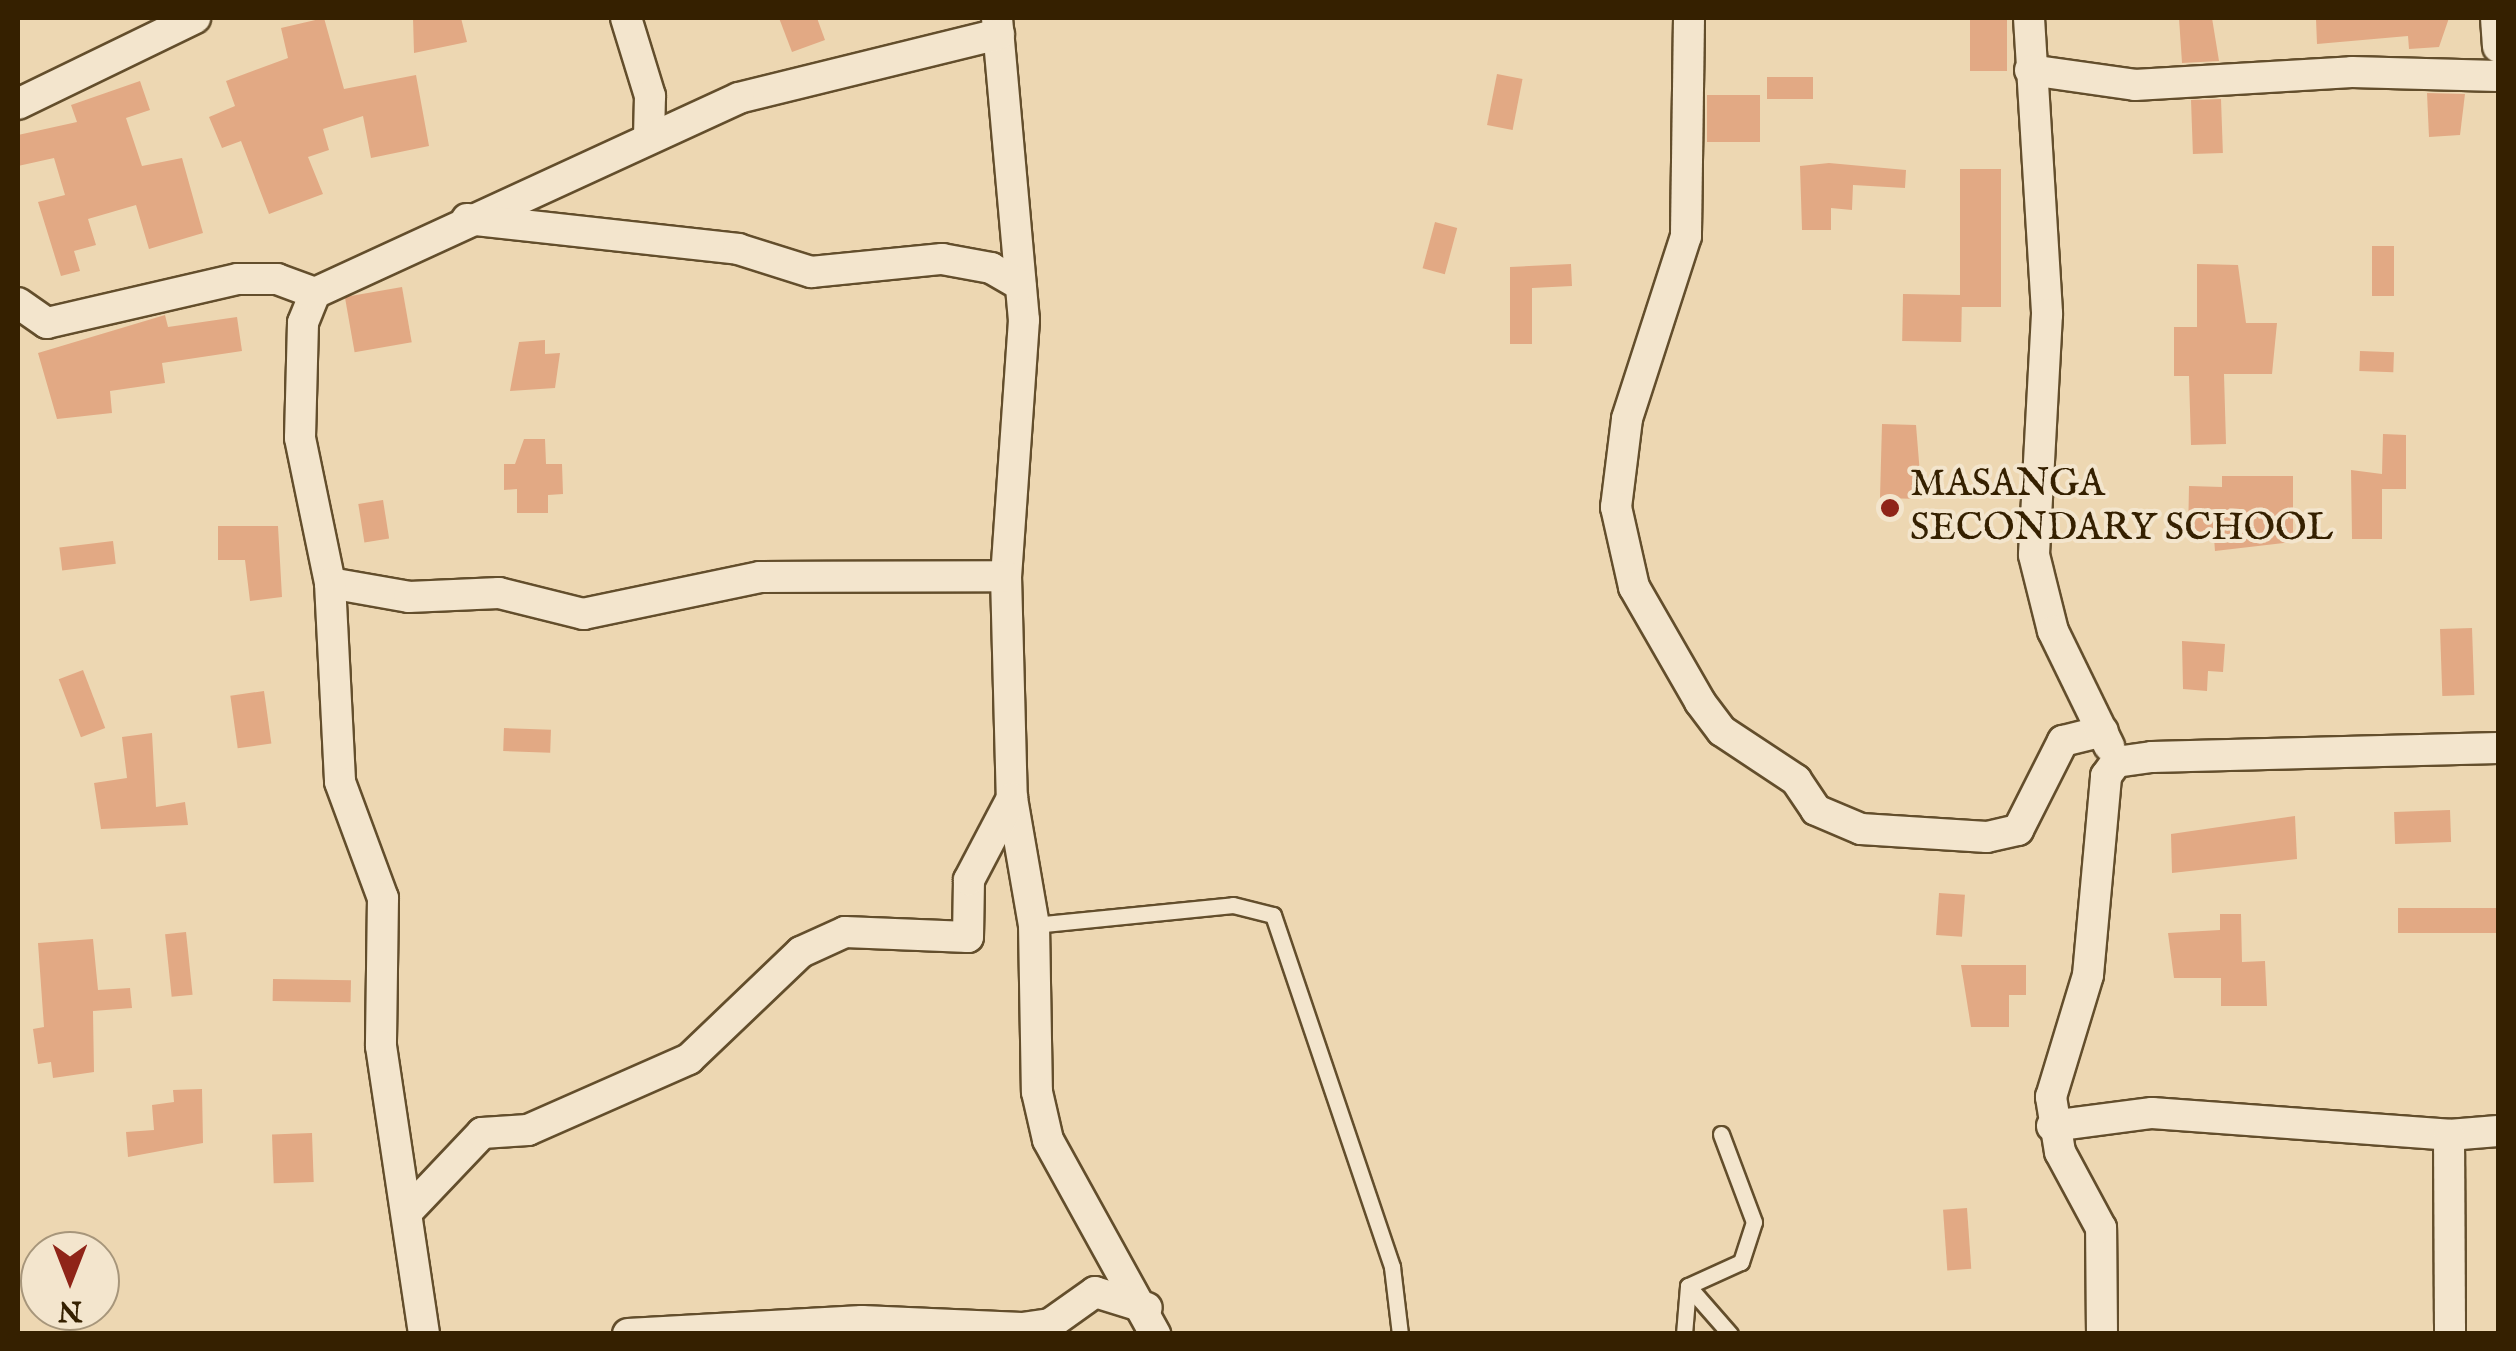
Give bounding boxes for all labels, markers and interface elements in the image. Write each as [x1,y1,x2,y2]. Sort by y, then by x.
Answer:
place label: MASANGA SECONDARY SCHOOL [1910,463,2333,552]
marker: MASANGA SECONDARY SCHOOL [1879,497,1901,519]
north arrow [20,1231,120,1331]
text: N [58,1292,82,1327]

